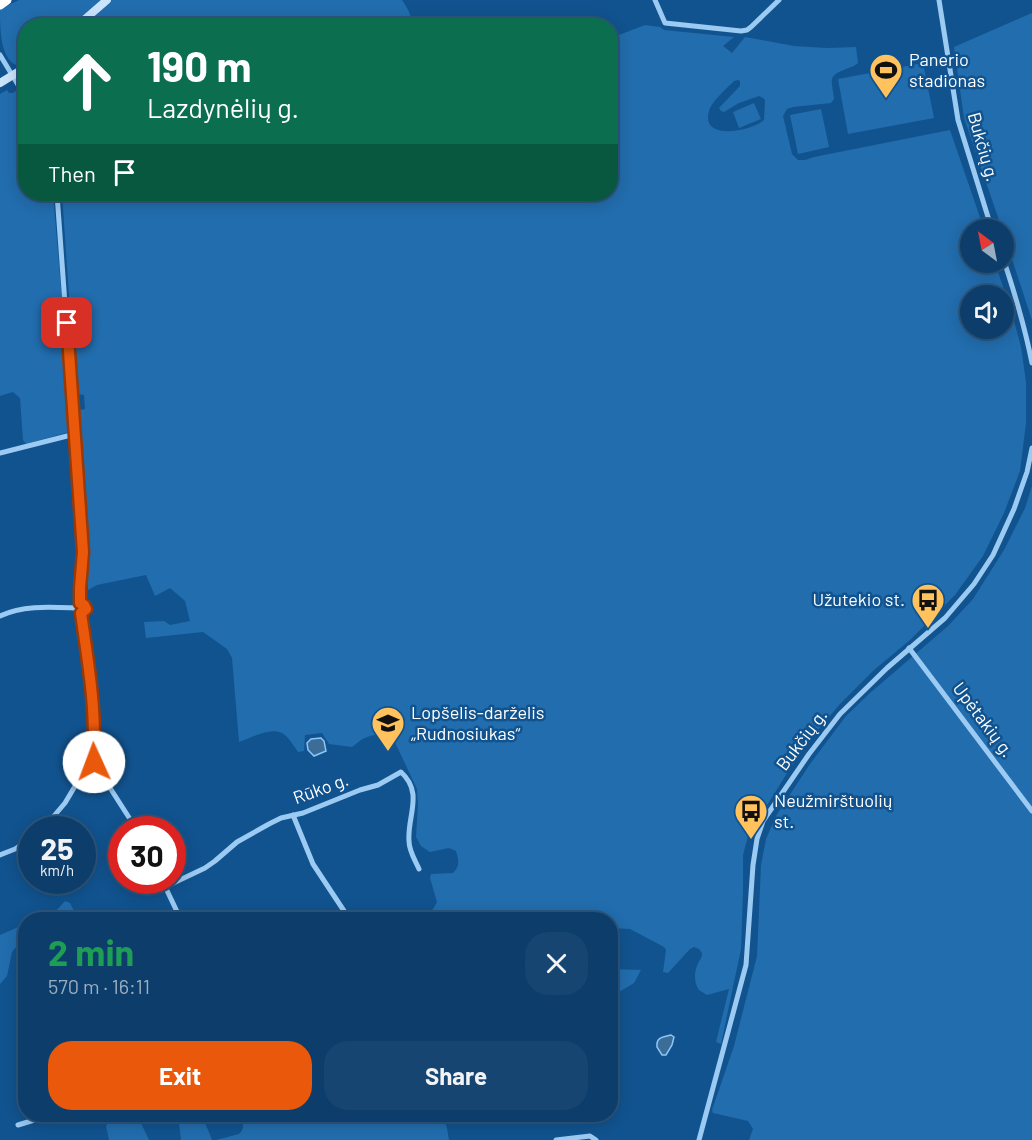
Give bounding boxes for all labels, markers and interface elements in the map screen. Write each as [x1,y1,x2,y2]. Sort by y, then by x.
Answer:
text: 190 m [147,40,252,90]
icon: ahead [48,42,126,120]
place label: Panerio stadionas [909,48,985,91]
sports icon: Panerio stadionas [868,52,904,99]
text: Lazdynėlių g. [147,91,299,123]
street label: Bukčių g. [964,109,1004,184]
icon: arrive [108,156,141,189]
text: Then [48,160,96,186]
north arrow [960,219,1014,273]
map controls [960,219,1014,339]
button: sound [960,285,1014,339]
pin [41,297,92,348]
icon: arrive [50,306,83,339]
bus stop icon: Užutekio st. [910,582,946,629]
place label: Užutekio st. [813,588,905,610]
street label: Upėtakių g. [948,678,1019,761]
place label: Lopšelis-darželis „Rudnosiukas“ [411,701,544,744]
street label: Bukčių g. [771,704,831,774]
school or university icon: Lopšelis-darželis „Rudnosiukas“ [370,705,406,752]
position arrow [62,730,126,794]
street label: Rūko g. [290,768,351,808]
place label: Neužmirštuolių st. [774,789,893,832]
bus stop icon: Neužmirštuolių st. [733,793,769,840]
speed limit sign: 30 [108,816,186,894]
text: 25 [41,830,73,866]
text: km/h [40,861,74,879]
text: 2 min [48,930,134,973]
button: close [525,932,588,995]
text: 570 m · 16:11 [48,974,150,998]
button: Exit [48,1041,312,1110]
button: Share [324,1041,588,1110]

